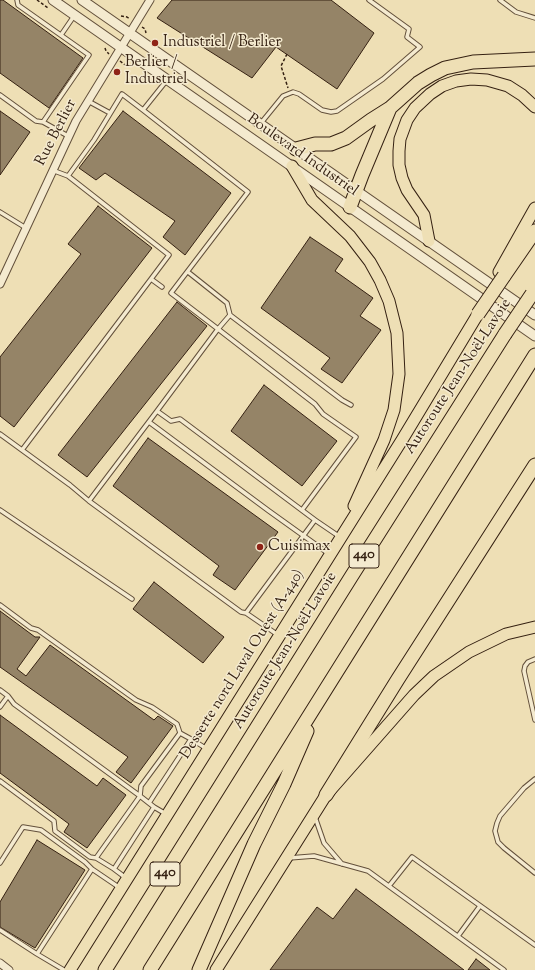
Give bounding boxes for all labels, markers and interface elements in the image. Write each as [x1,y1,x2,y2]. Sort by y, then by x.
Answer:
place label: Industriel / Berlier [163,34,281,52]
marker: Industriel / Berlier [150,38,160,48]
place label: Berlier / Industriel [125,54,188,89]
marker: Berlier / Industriel [112,67,122,77]
street label: Rue Berlier [33,97,81,169]
street label: Boulevard Industriel [243,111,361,201]
street label: Autoroute Jean-Noël-Lavoie [402,296,516,458]
place label: Cuisimax [268,538,330,556]
marker: Cuisimax [255,542,265,552]
road number: 440 [349,544,379,568]
street label: Desserte nord Laval Ouest (A-440) [177,567,309,763]
street label: Autoroute Jean-Noël-Lavoie [230,569,342,733]
road number: 440 [150,862,180,886]

